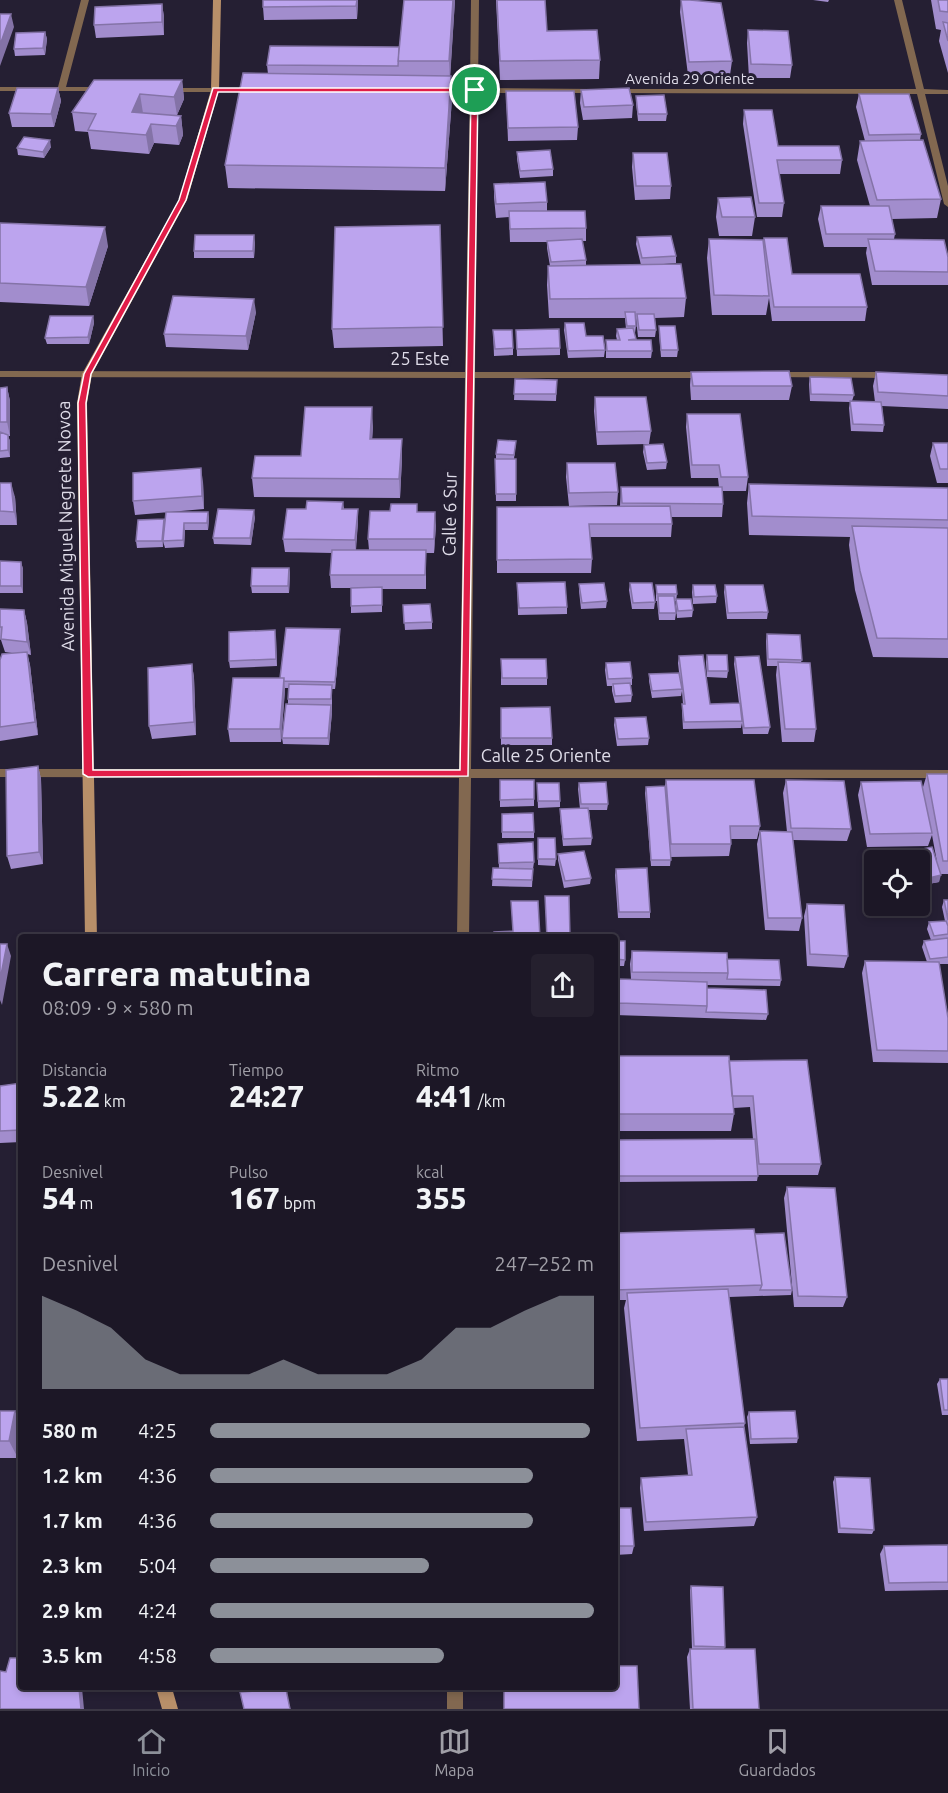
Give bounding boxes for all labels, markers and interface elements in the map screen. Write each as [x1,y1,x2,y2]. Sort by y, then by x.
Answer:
pin [449,64,500,115]
street label: Avenida 29 Oriente [625,70,755,87]
icon: arrive [458,73,491,106]
street label: 25 Este [390,348,450,368]
street label: Avenida Miguel Negrete Novoa [53,400,77,652]
street label: Calle 6 Sur [438,471,460,556]
street label: Calle 25 Oriente [481,745,611,765]
map controls [864,850,930,916]
button: locate [864,850,930,916]
button: share [531,954,594,1017]
text: Carrera matutina [42,955,311,992]
text: 08:09 · 9 × 580 m [42,996,194,1019]
text: Distancia [42,1061,107,1079]
text: Tiempo [229,1061,284,1079]
text: Ritmo [416,1061,459,1079]
text: 5.22 [42,1079,100,1113]
text: 24:27 [229,1079,304,1113]
text: 4:41 [416,1079,474,1113]
text: km [100,1092,126,1110]
text: /km [474,1092,506,1110]
text: Desnivel [42,1163,103,1181]
text: Pulso [229,1163,268,1181]
text: kcal [416,1163,444,1181]
text: 54 [42,1181,76,1215]
text: 167 [229,1181,280,1215]
text: 355 [416,1181,467,1215]
text: m [76,1194,93,1212]
text: bpm [280,1194,316,1212]
text: Desnivel [42,1252,118,1275]
text: 247–252 m [495,1252,594,1275]
text: 580 m [42,1419,98,1442]
text: 4:25 [138,1419,177,1442]
text: 1.2 km [42,1464,103,1487]
text: 4:36 [138,1464,177,1487]
text: 1.7 km [42,1509,103,1532]
text: 4:36 [138,1509,177,1532]
text: 2.3 km [42,1554,103,1577]
text: 5:04 [138,1554,177,1577]
text: 2.9 km [42,1599,103,1622]
text: 4:24 [138,1599,177,1622]
text: 3.5 km [42,1644,103,1667]
text: 4:58 [138,1644,177,1667]
tab: Inicio [132,1725,170,1779]
tab: Mapa [434,1725,474,1779]
tab: Guardados [739,1725,816,1779]

